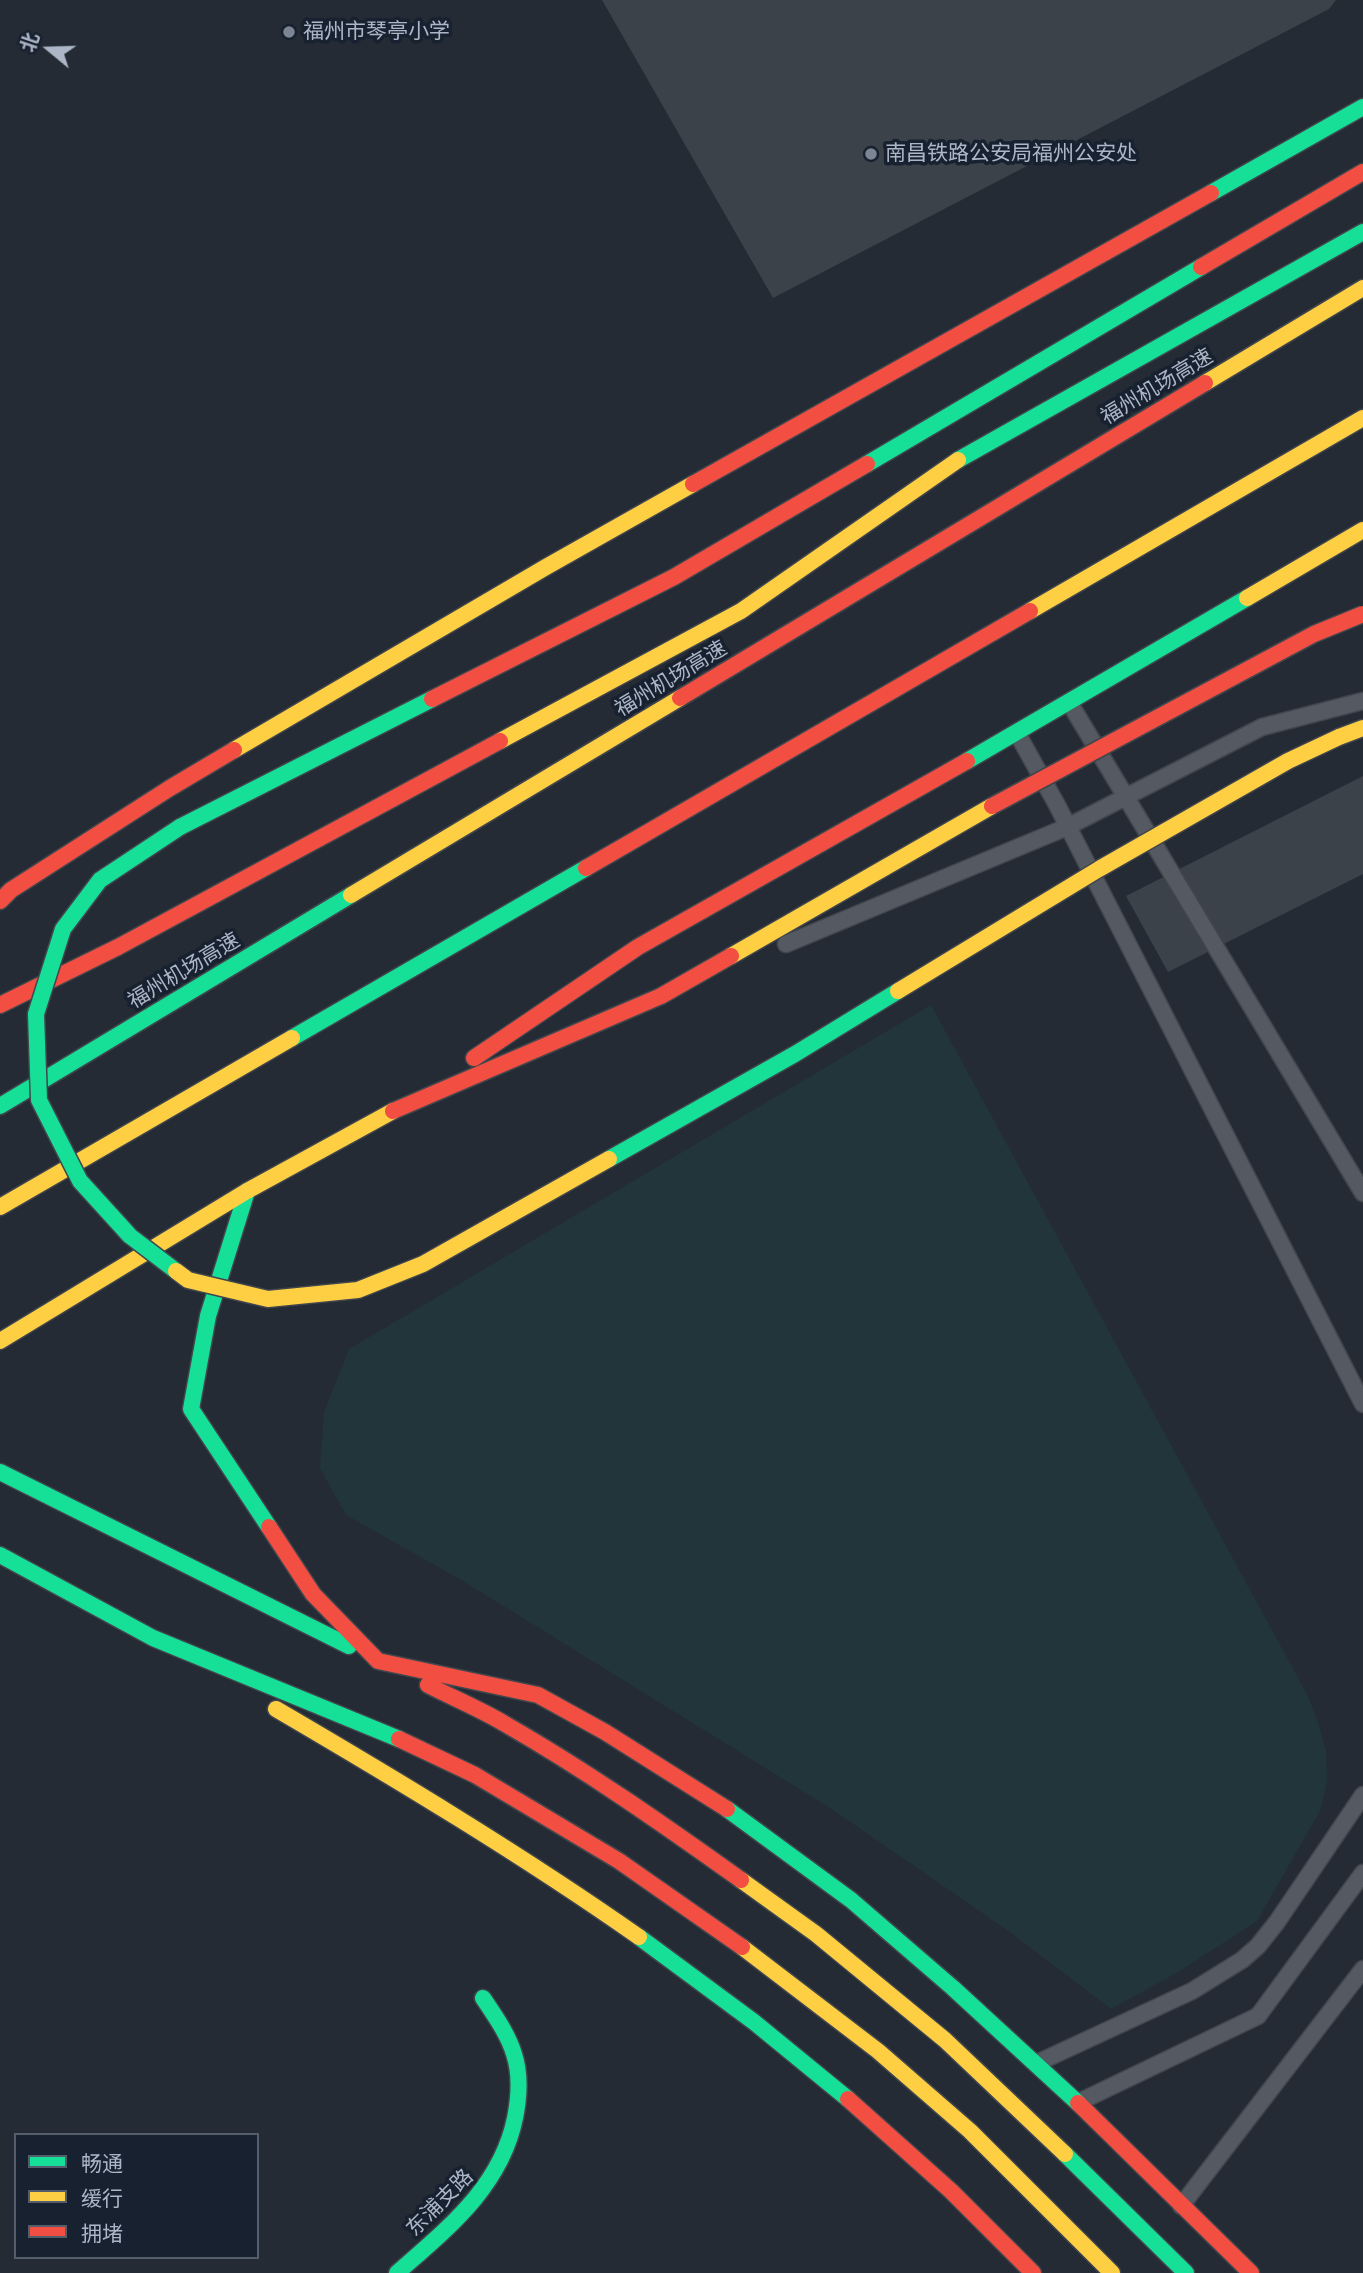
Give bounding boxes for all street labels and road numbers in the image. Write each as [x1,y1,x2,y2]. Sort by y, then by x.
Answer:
street label: 福州机场高速 [1097,344,1217,430]
street label: 福州机场高速 [611,636,731,722]
street label: 福州机场高速 [124,928,244,1014]
street label: 东浦支路 [401,2164,479,2242]

